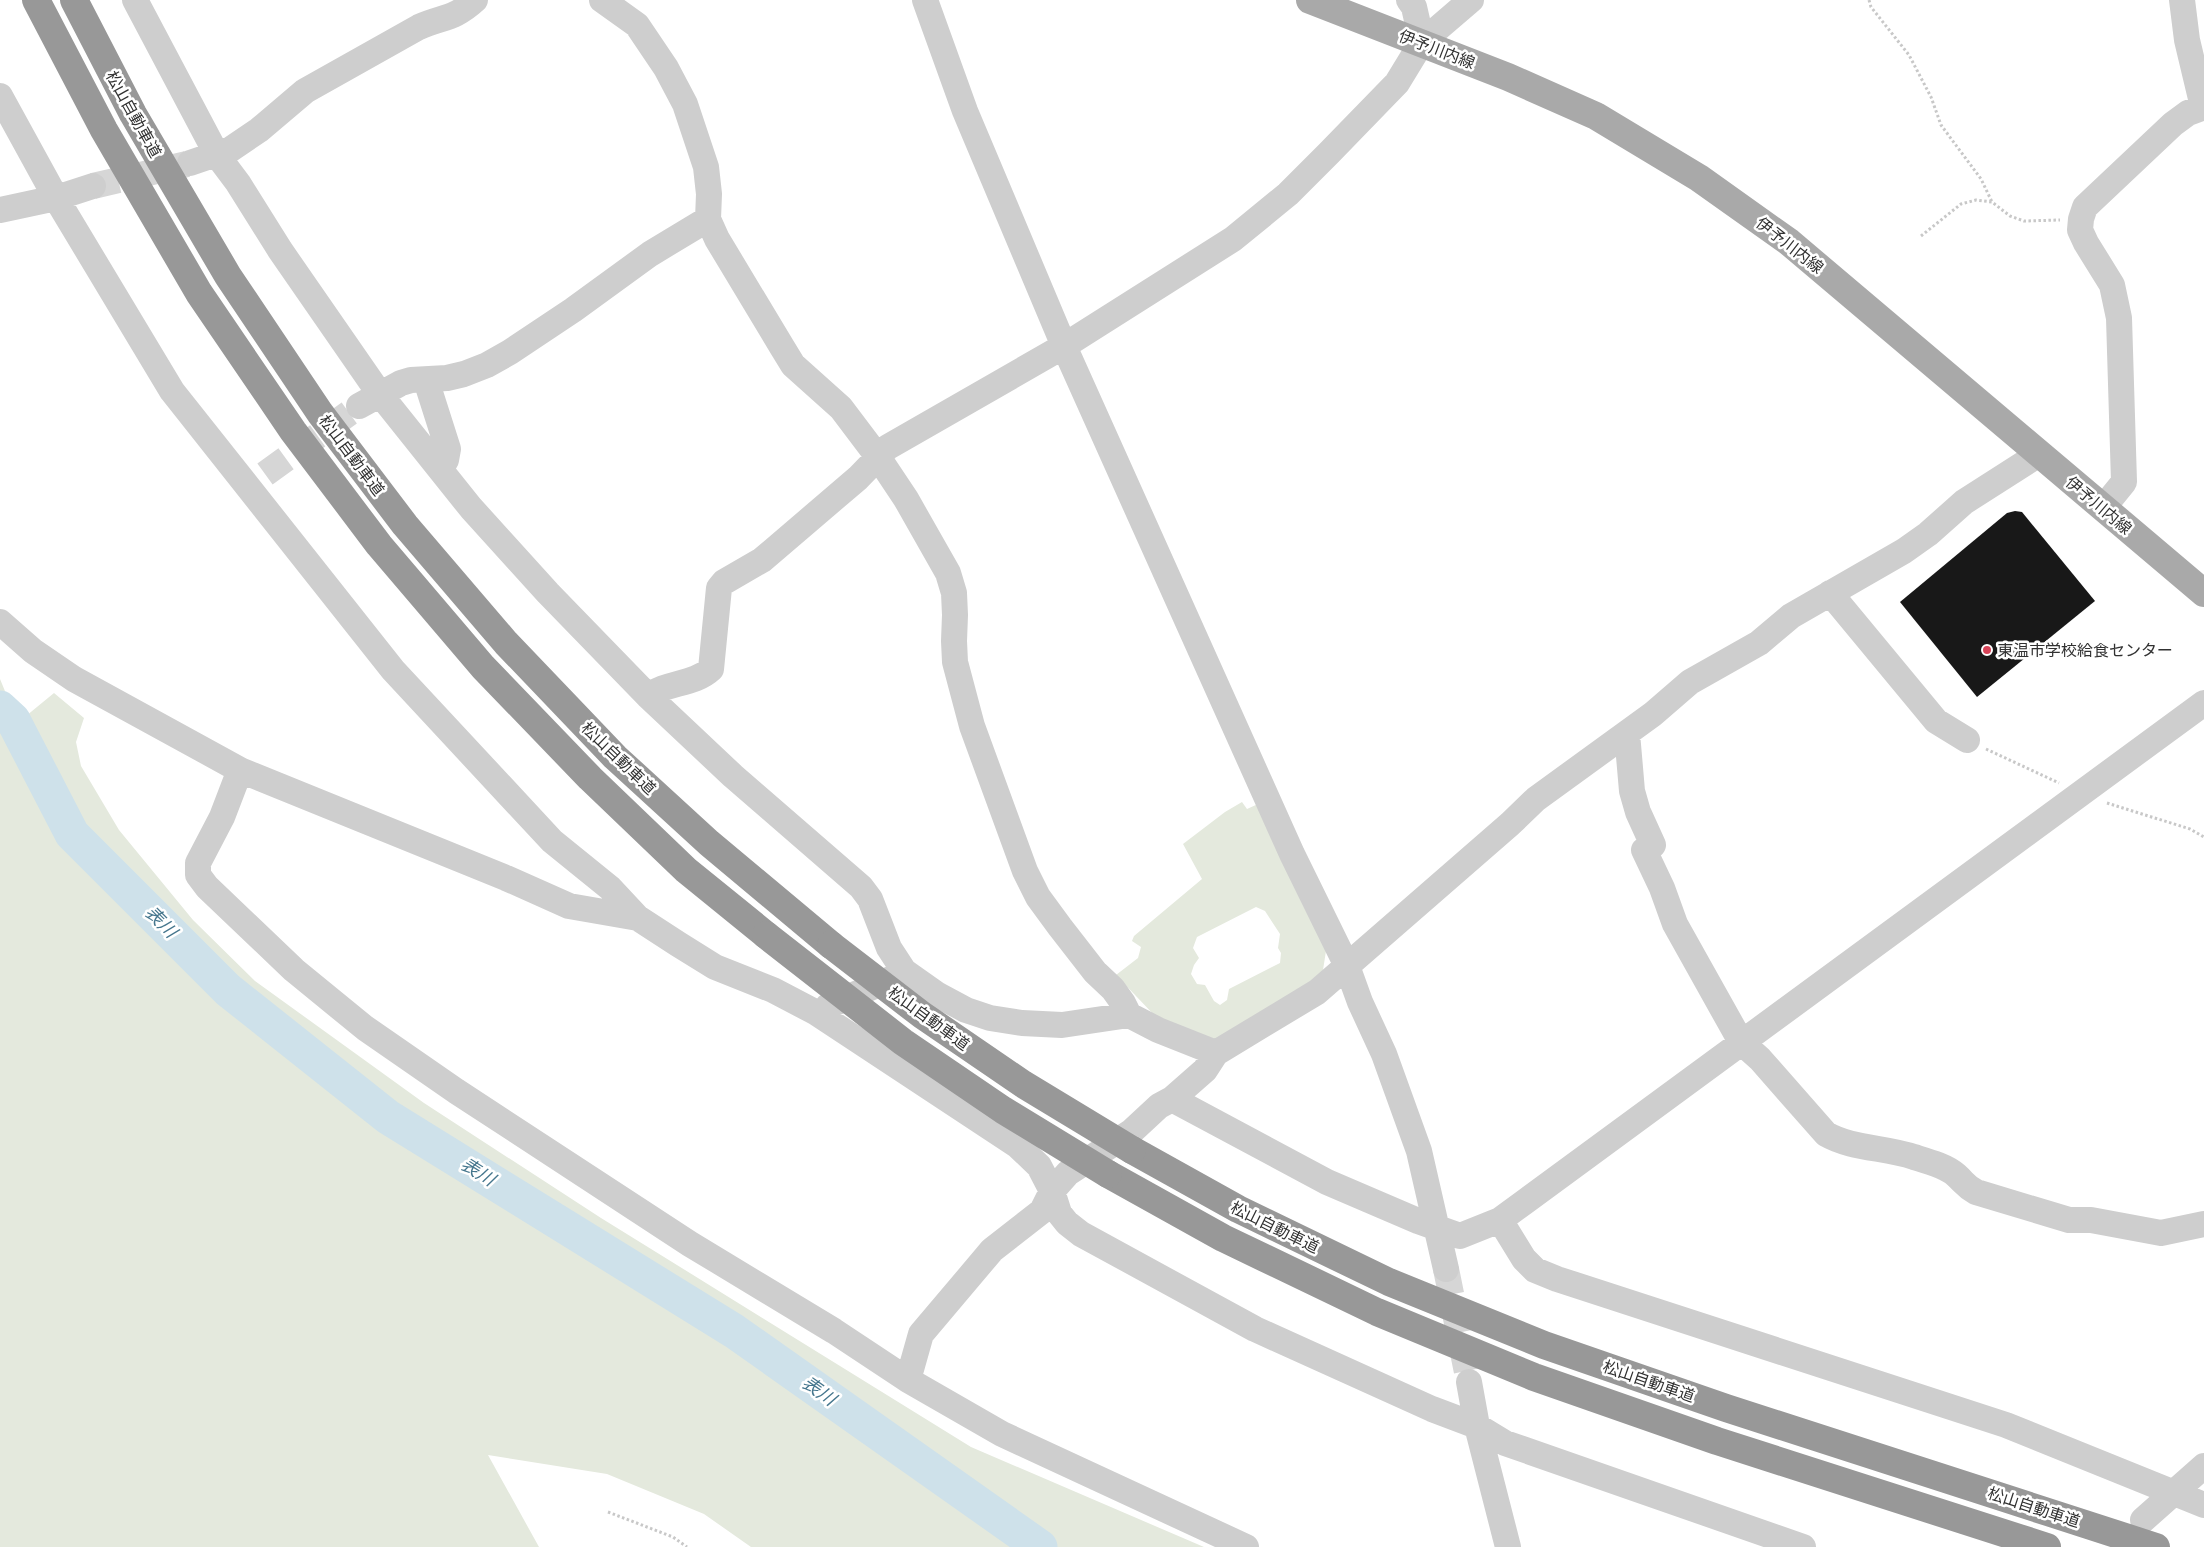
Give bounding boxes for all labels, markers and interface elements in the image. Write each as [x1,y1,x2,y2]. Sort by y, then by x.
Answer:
street label: 伊予川内線 [1395,27,1477,75]
street label: 松山自動車道 [100,68,164,162]
street label: 伊予川内線 [1751,214,1826,279]
street label: 松山自動車道 [314,412,387,501]
street label: 伊予川内線 [2061,473,2135,540]
place label: 東温市学校給食センター [1997,642,2173,662]
marker: 東温市学校給食センター [1981,644,1993,656]
street label: 松山自動車道 [576,719,659,800]
water label: 表川 [139,902,182,945]
street label: 松山自動車道 [883,983,973,1056]
water label: 表川 [456,1154,500,1194]
street label: 松山自動車道 [1227,1199,1322,1259]
street label: 松山自動車道 [1600,1358,1697,1408]
water label: 表川 [797,1372,841,1413]
street label: 松山自動車道 [1985,1485,2082,1533]

